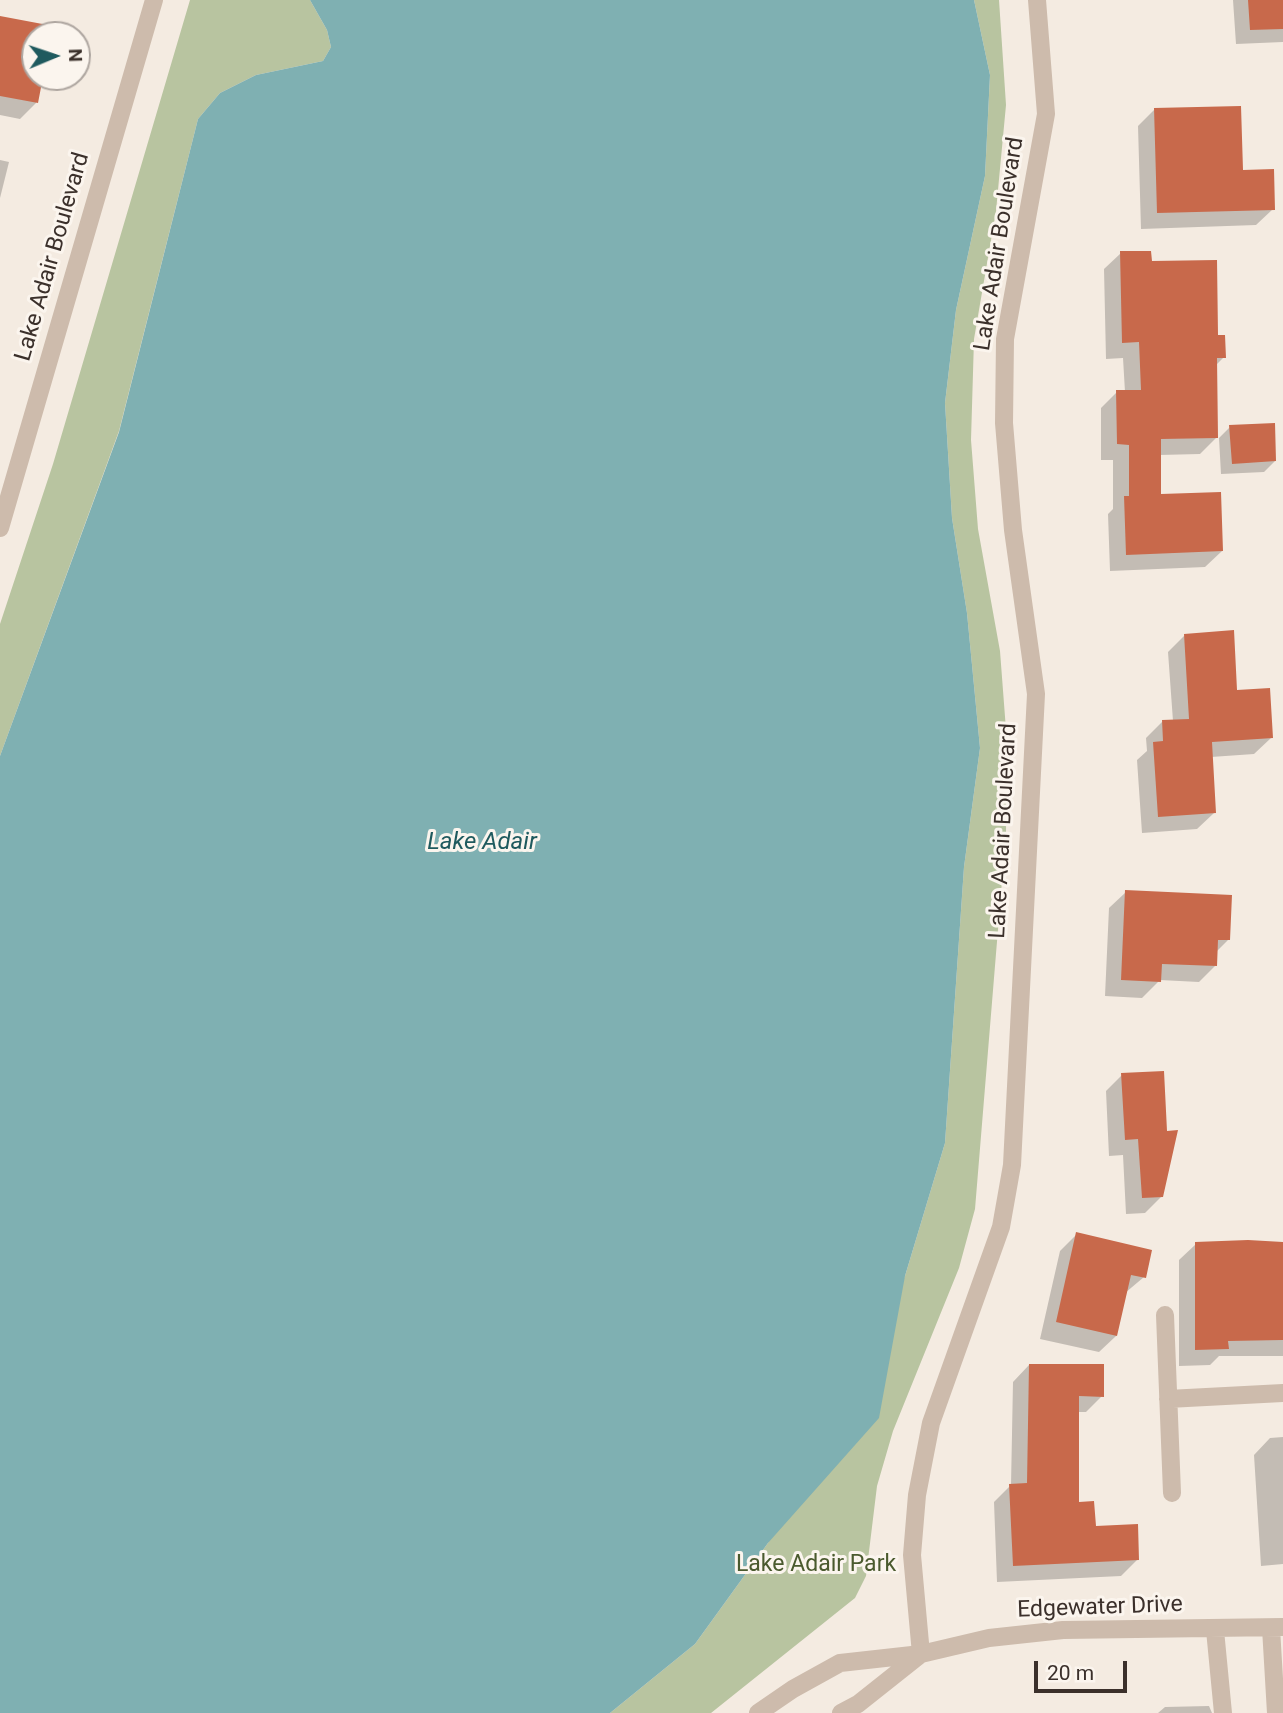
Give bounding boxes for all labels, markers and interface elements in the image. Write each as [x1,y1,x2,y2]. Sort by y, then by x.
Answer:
north arrow [21,21,91,91]
text: N [64,48,87,62]
street label: Lake Adair Boulevard [970,135,1030,353]
street label: Lake Adair Boulevard [10,150,96,364]
street label: Lake Adair Boulevard [985,723,1023,939]
water label: Lake Adair [427,829,537,857]
park label: Lake Adair Park [736,1551,896,1579]
street label: Edgewater Drive [1017,1591,1183,1625]
scale bar [1038,1646,1131,1690]
text: 20 m [1047,1661,1094,1685]

